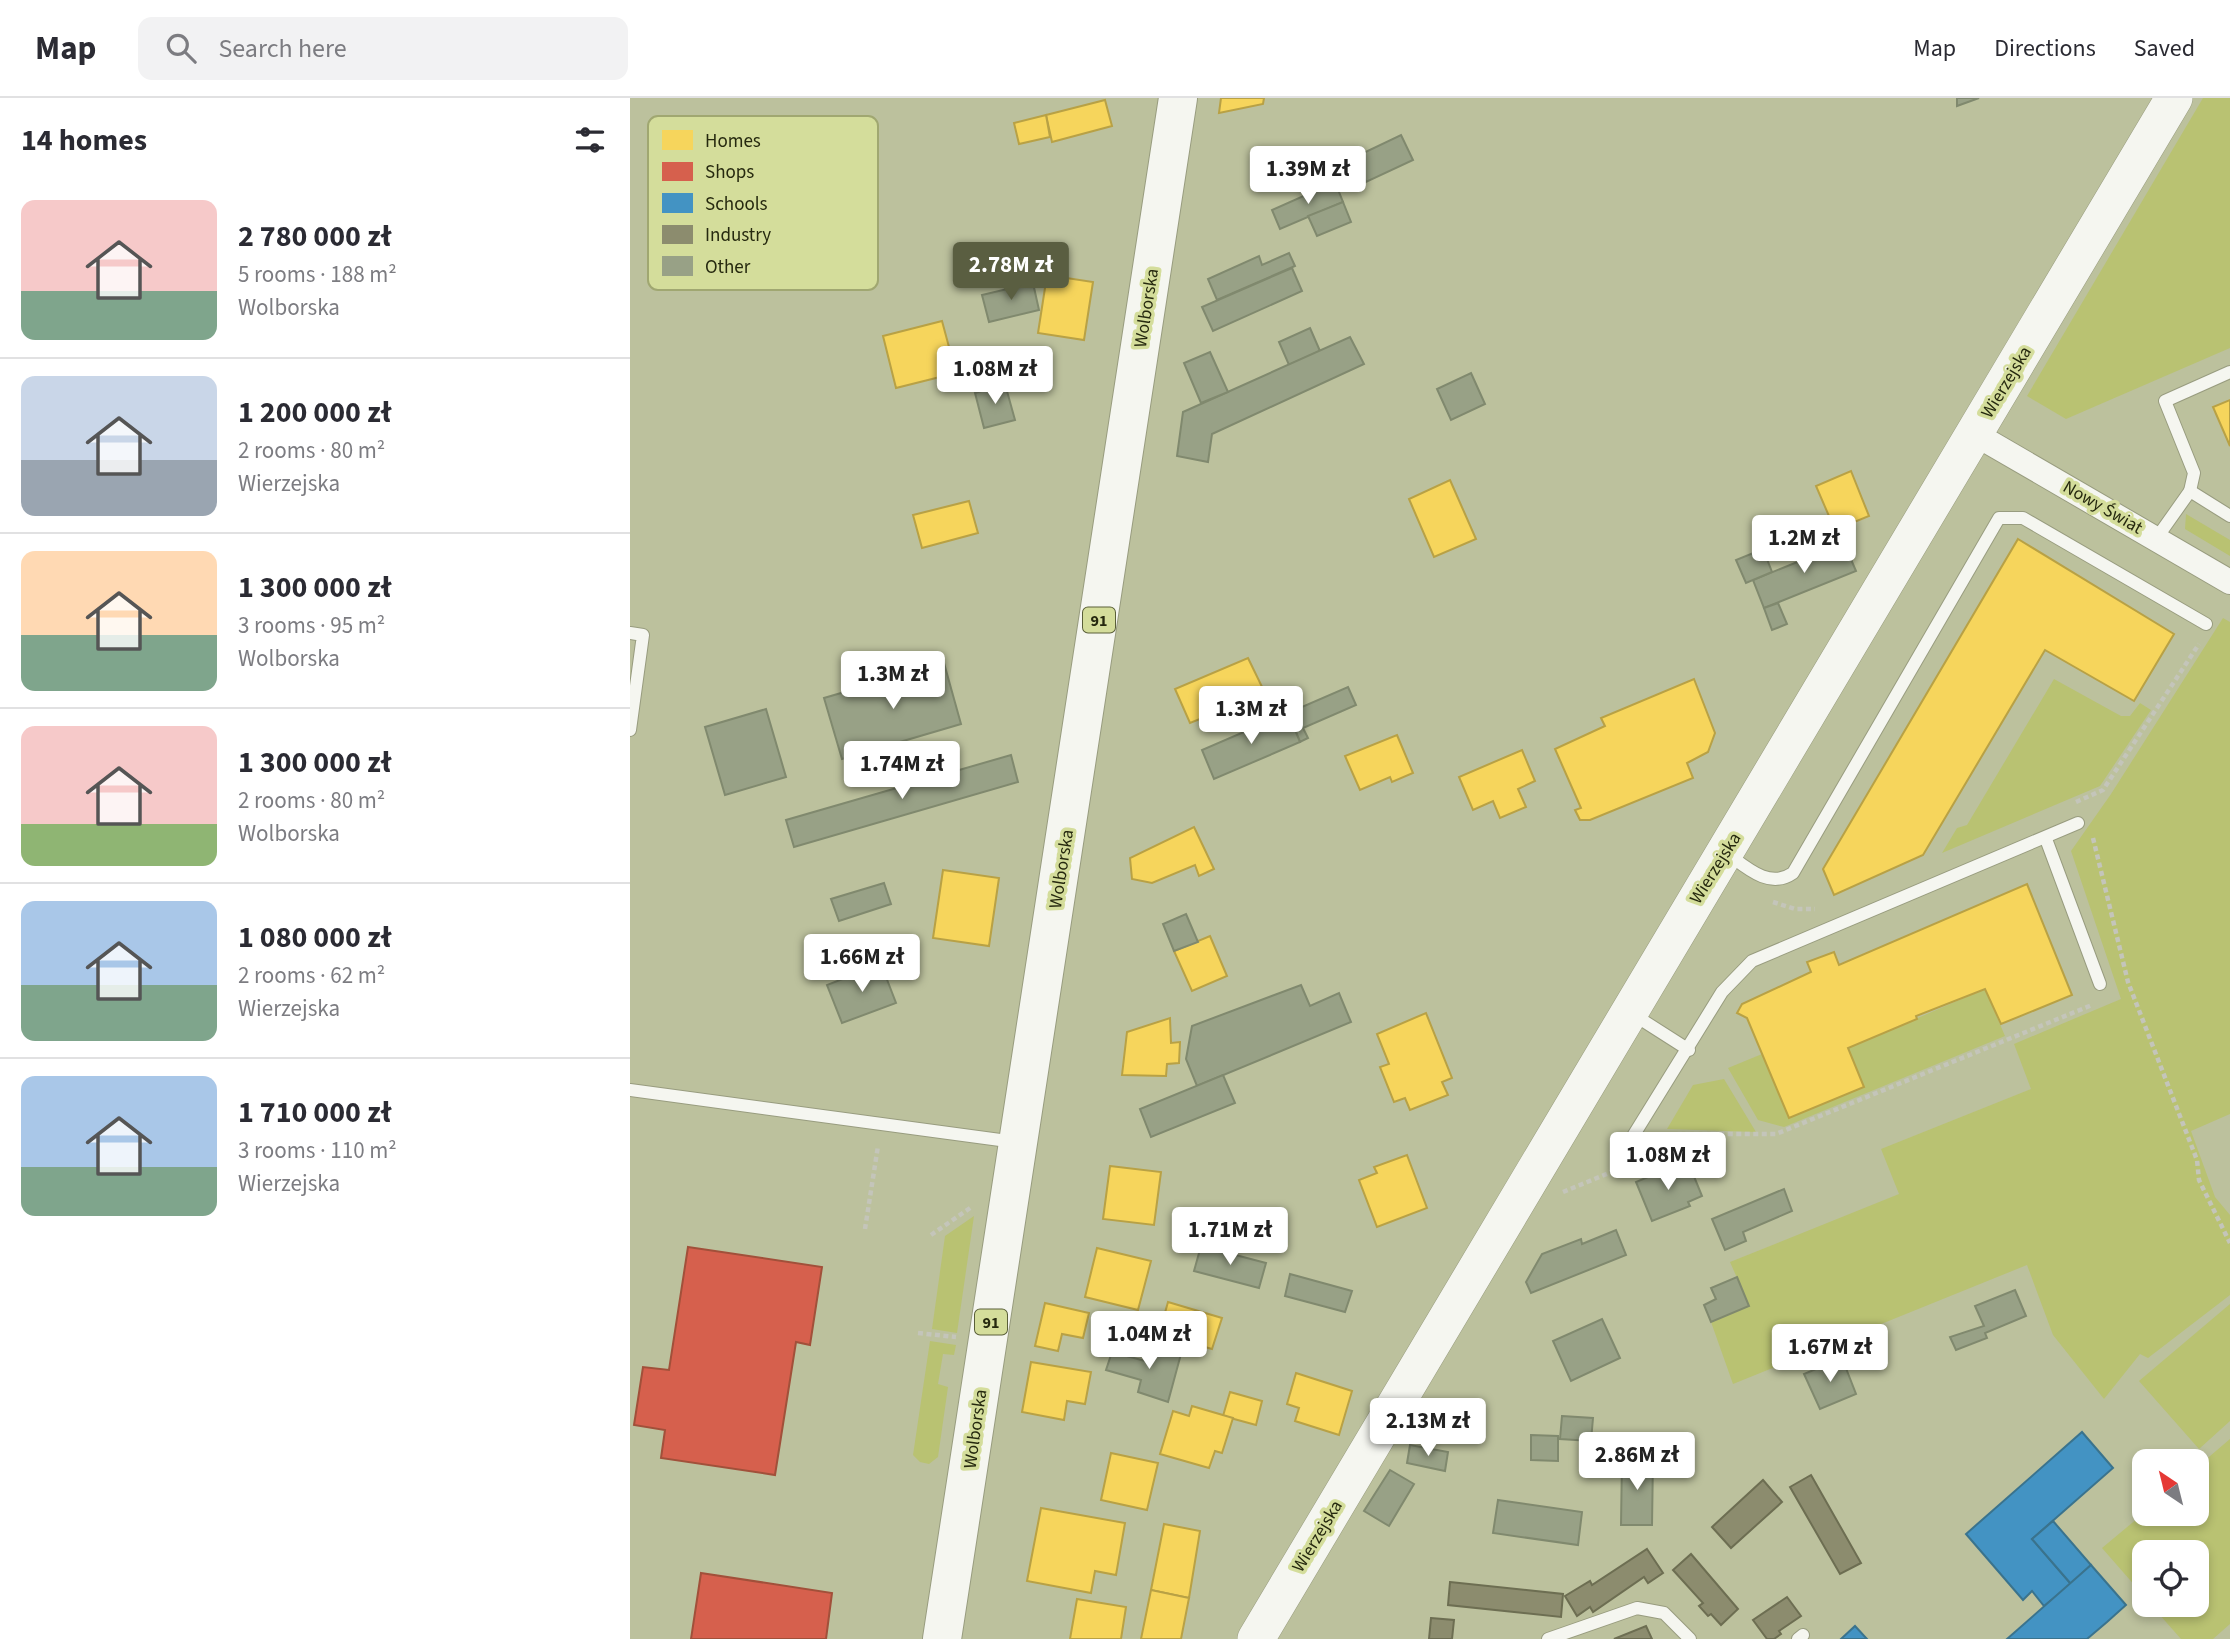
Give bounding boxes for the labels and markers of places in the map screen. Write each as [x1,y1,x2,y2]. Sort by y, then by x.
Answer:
pin: 1.39M zł [1236,146,1380,206]
pin: 2.78M zł [939,242,1083,302]
pin: 1.08M zł [923,346,1067,406]
pin: 1.2M zł [1739,516,1869,575]
pin: 1.3M zł [828,652,958,711]
pin: 1.3M zł [1186,686,1316,746]
pin: 1.74M zł [830,742,974,801]
pin: 1.66M zł [790,934,934,994]
pin: 1.08M zł [1596,1132,1740,1192]
pin: 1.71M zł [1158,1208,1302,1267]
pin: 1.04M zł [1077,1312,1221,1371]
pin: 1.67M zł [1758,1324,1902,1384]
pin: 2.13M zł [1356,1398,1500,1458]
pin: 2.86M zł [1565,1432,1709,1492]

